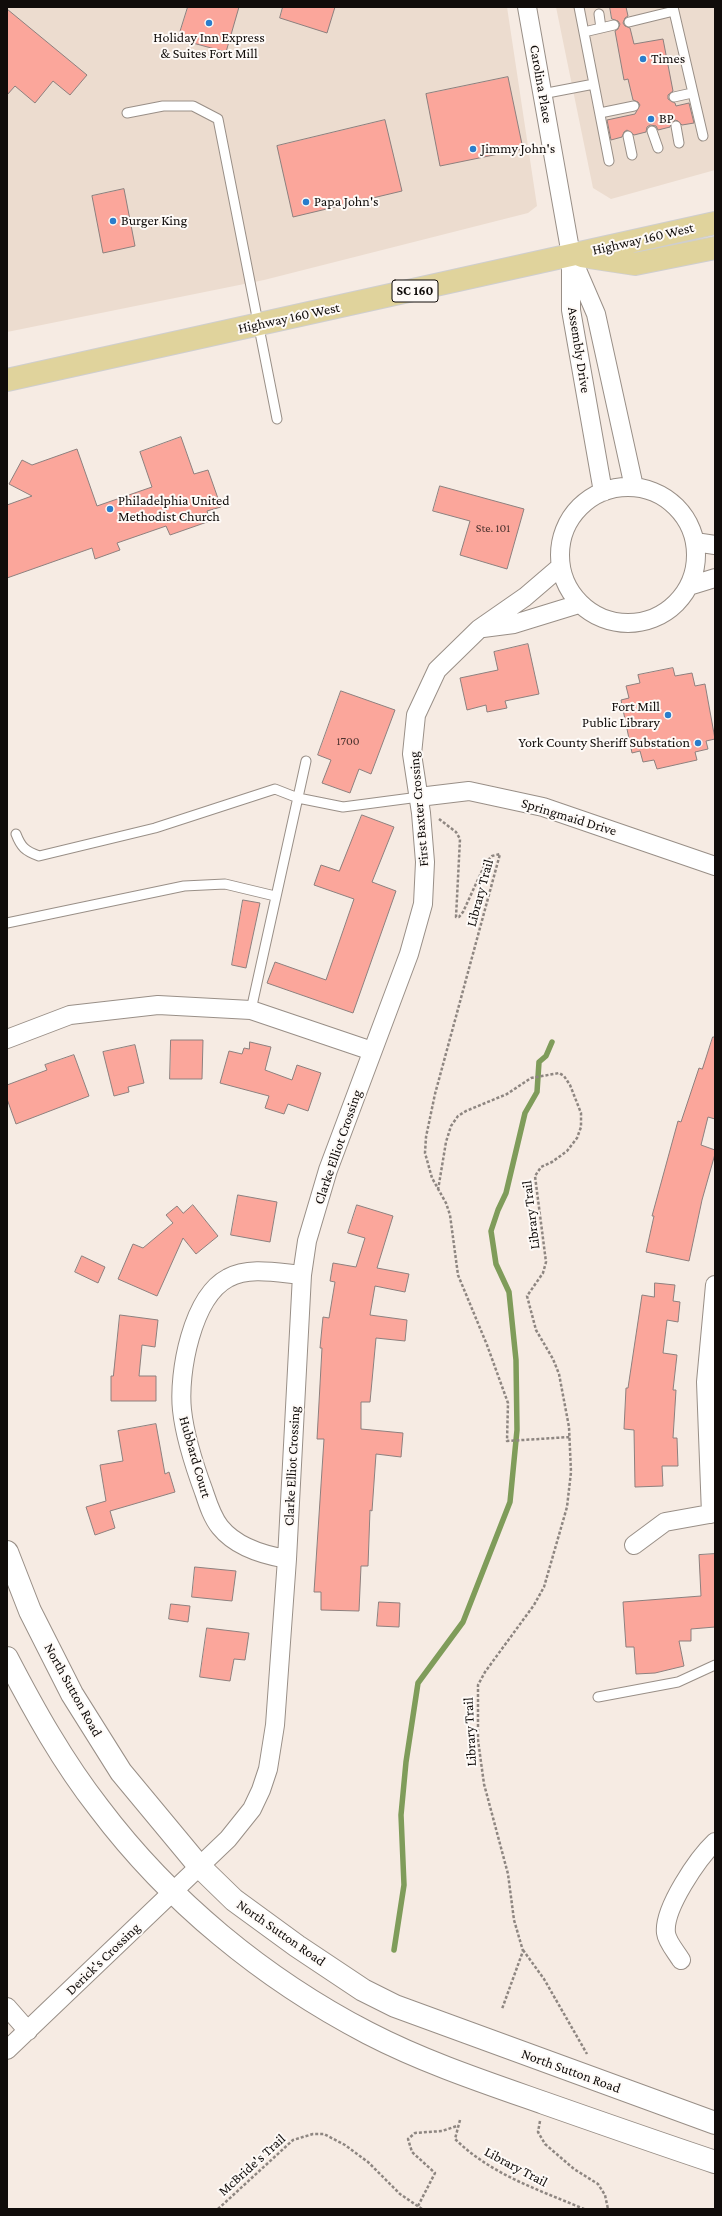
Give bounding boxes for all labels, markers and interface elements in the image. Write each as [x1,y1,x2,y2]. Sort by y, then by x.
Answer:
marker: Holiday Inn Express & Suites Fort Mill [204,18,214,28]
place label: Holiday Inn Express & Suites Fort Mill [153,30,265,62]
street label: Carolina Place [526,43,556,125]
place label: Times [651,51,685,67]
marker: Times [638,54,648,64]
place label: BP [659,111,674,127]
marker: BP [646,114,656,124]
place label: Jimmy John's [481,141,555,157]
marker: Jimmy John's [468,144,478,154]
place label: Papa John's [314,194,379,210]
marker: Papa John's [301,197,311,207]
place label: Burger King [121,213,187,229]
marker: Burger King [108,216,118,226]
street label: Highway 160 West [591,219,695,259]
road number: SC 160 [392,280,438,302]
street label: Highway 160 West [237,299,341,337]
street label: Assembly Drive [564,306,594,394]
place label: Philadelphia United Methodist Church [118,493,230,526]
marker: Philadelphia United Methodist Church [105,504,115,514]
house number: Ste. 101 [476,521,510,535]
place label: Fort Mill Public Library [582,699,660,732]
marker: Fort Mill Public Library [663,710,673,720]
house number: 1700 [337,734,359,748]
place label: York County Sheriff Substation [518,735,690,751]
marker: York County Sheriff Substation [693,738,703,748]
street label: First Baxter Crossing [406,751,432,867]
street label: Springmaid Drive [519,795,619,839]
street label: Library Trail [463,857,497,929]
street label: Clarke Elliot Crossing [310,1087,366,1207]
street label: Library Trail [518,1180,544,1250]
street label: Clarke Elliot Crossing [280,1405,304,1527]
street label: Hubbard Court [175,1414,215,1500]
street label: North Sutton Road [40,1640,106,1740]
street label: Library Trail [460,1697,480,1767]
street label: North Sutton Road [233,1896,329,1970]
street label: Derick's Crossing [62,1919,144,1999]
street label: North Sutton Road [519,2045,623,2097]
street label: McBride's Trail [215,2130,289,2200]
street label: Library Trail [481,2143,551,2191]

